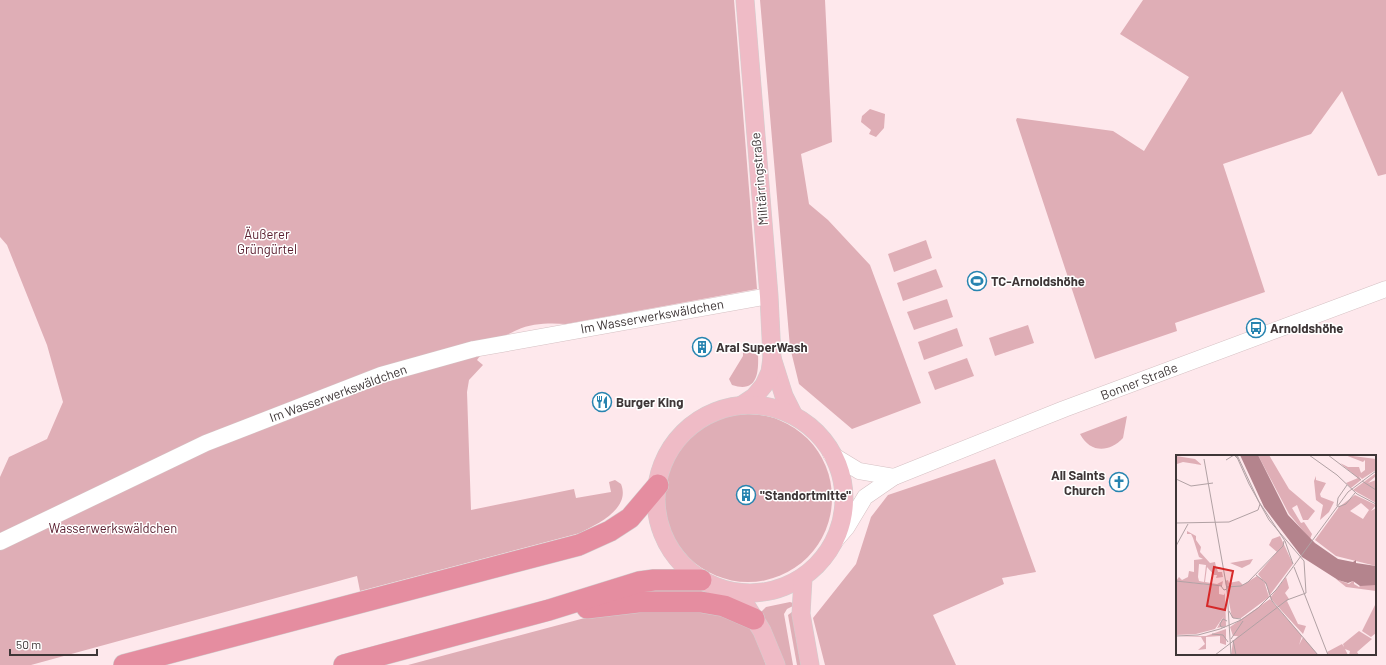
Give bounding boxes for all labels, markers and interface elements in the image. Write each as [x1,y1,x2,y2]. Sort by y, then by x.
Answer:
street label: Militärringstraße [747,132,771,226]
park label: Äußerer Grüngürtel [237,226,297,257]
sports icon: TC-Arnoldshöhe [966,270,988,292]
place label: TC-Arnoldshöhe [991,273,1085,289]
street label: Im Wasserwerkswäldchen [579,296,725,336]
bus stop icon: Arnoldshöhe [1245,317,1267,339]
place label: Arnoldshöhe [1270,320,1343,336]
building icon: Aral SuperWash [691,336,713,358]
place label: Aral SuperWash [716,339,808,355]
street label: Bonner Straße [1098,359,1180,403]
street label: Im Wasserwerkswäldchen [267,361,409,425]
restaurant icon: Burger King [591,391,613,413]
place label: Burger King [616,394,683,410]
inset map [1176,455,1376,655]
place label: All Saints Church [1051,467,1105,498]
church icon: All Saints Church [1108,471,1130,493]
building icon: "Standortmitte" [735,484,757,506]
place label: "Standortmitte" [760,487,851,503]
park label: Wasserwerkswäldchen [49,520,177,536]
scale bar [10,631,97,657]
text: 50 m [16,637,41,651]

